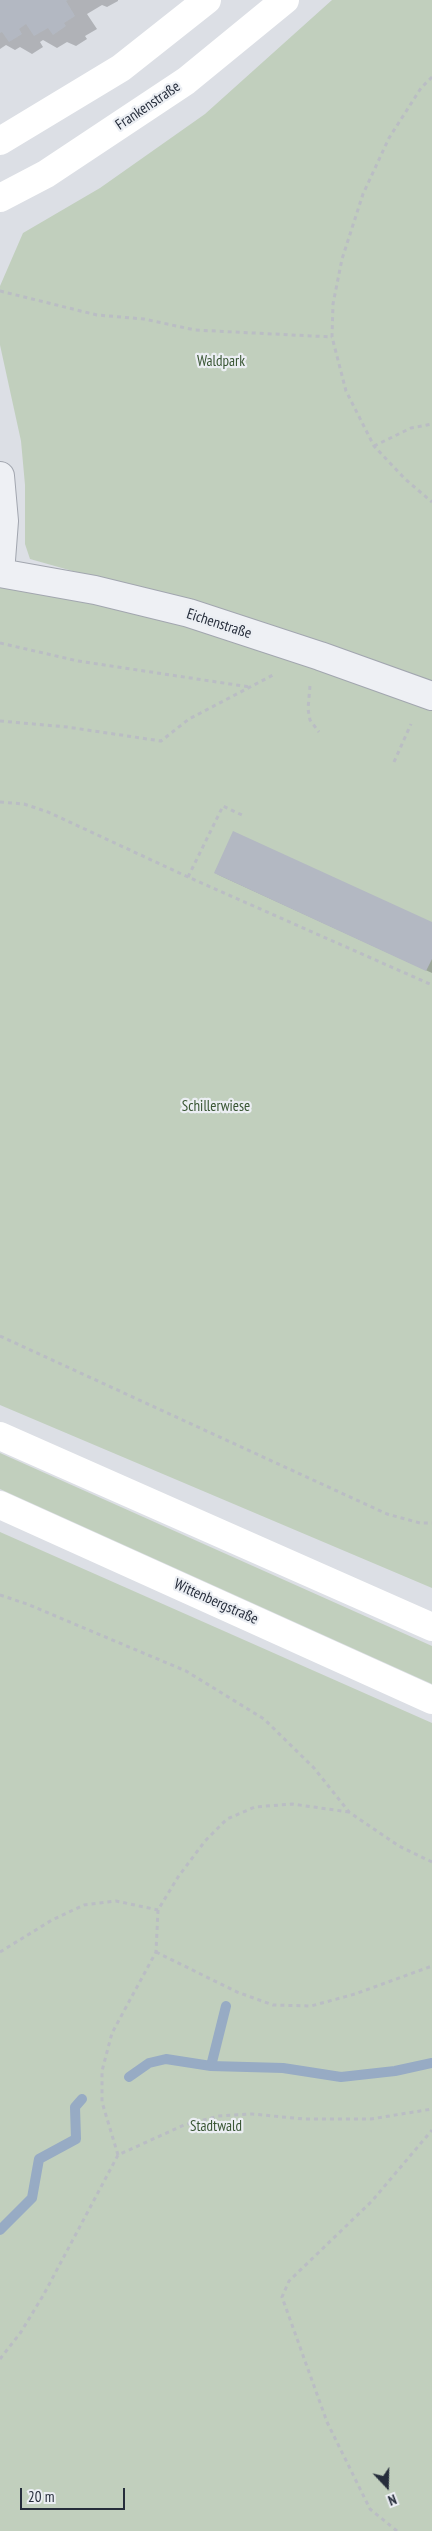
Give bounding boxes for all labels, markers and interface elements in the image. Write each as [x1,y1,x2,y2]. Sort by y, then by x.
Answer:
street label: Frankenstraße [112,78,184,134]
park label: Waldpark [197,353,245,371]
street label: Eichenstraße [184,605,254,643]
park label: Schillerwiese [182,1098,250,1116]
street label: Wittenbergstraße [171,1575,261,1629]
park label: Stadtwald [190,2118,242,2136]
north arrow [362,2461,412,2511]
scale bar [22,2478,128,2510]
text: 20 m [28,2487,54,2506]
text: N [386,2490,399,2510]

